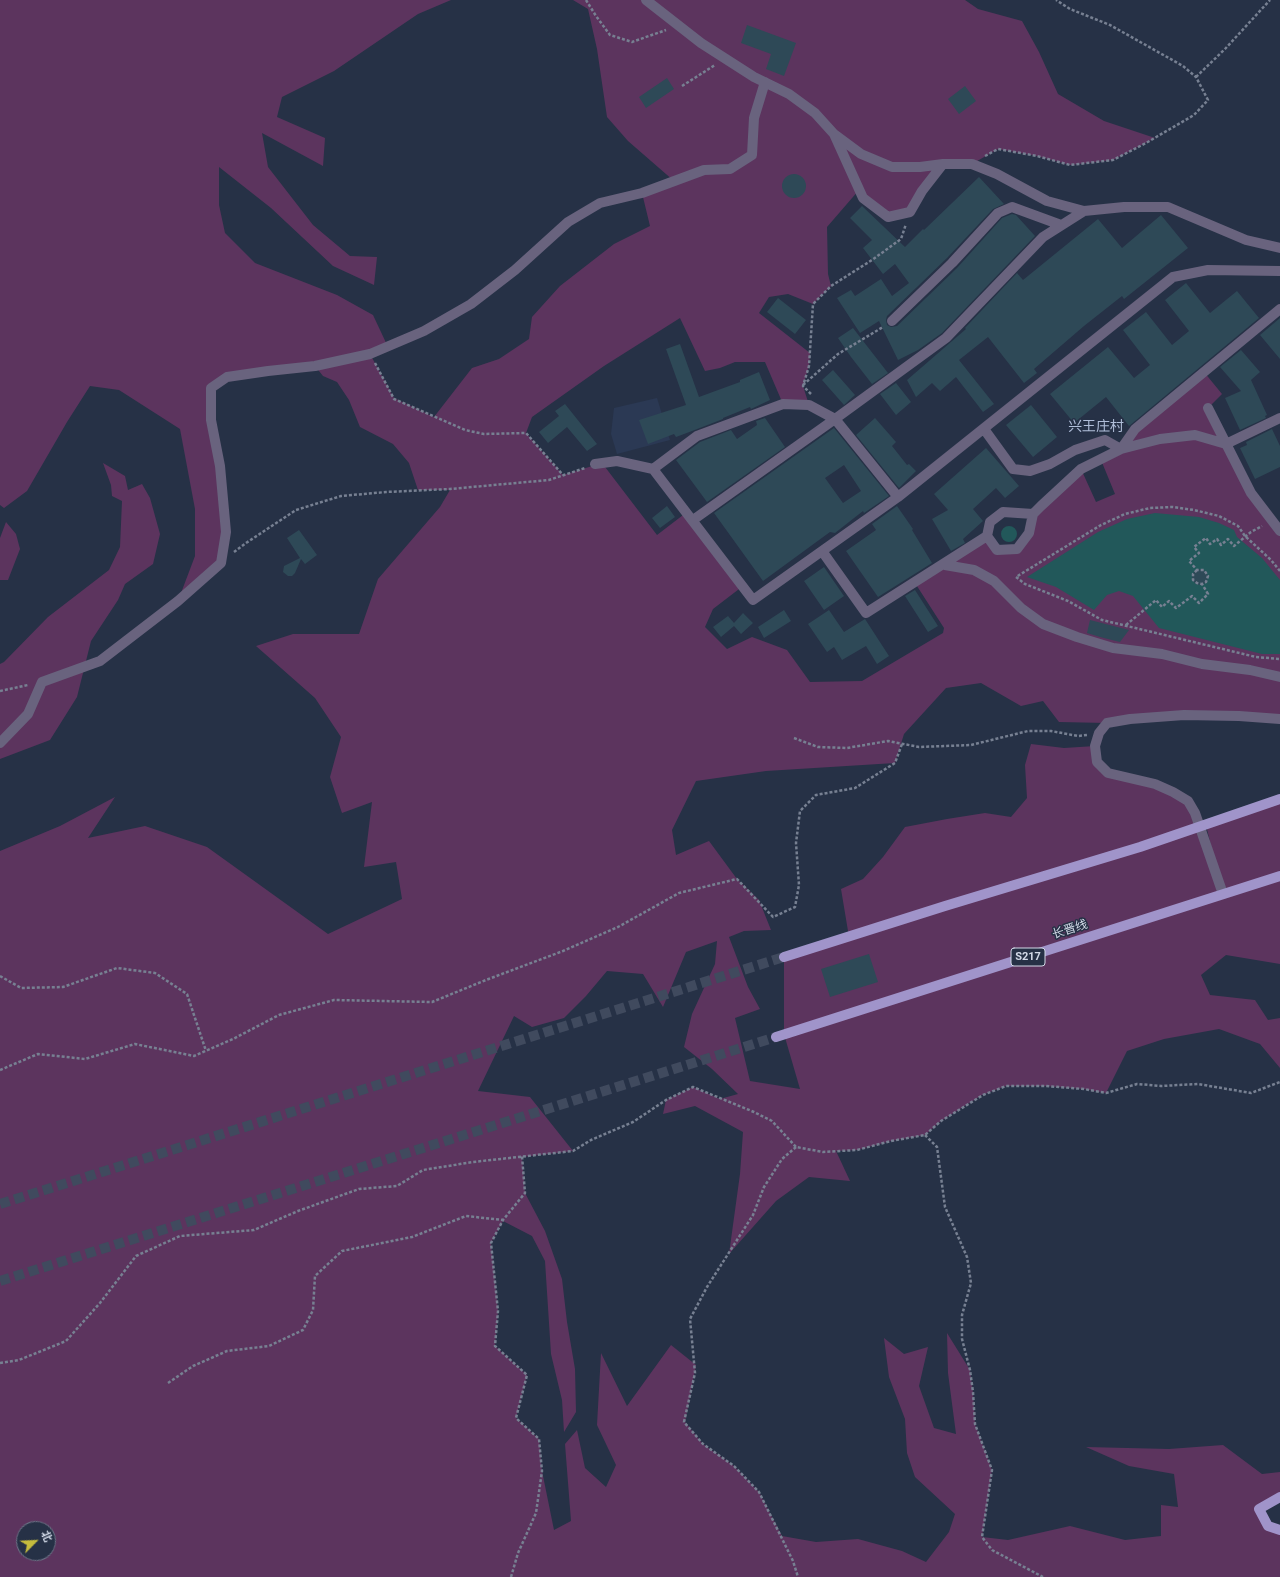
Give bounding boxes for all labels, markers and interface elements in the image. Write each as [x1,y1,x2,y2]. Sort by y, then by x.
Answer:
district label: 兴王庄村 [1068,419,1124,435]
street label: 长晋线 [1051,918,1089,942]
road number: S217 [1011,948,1045,966]
north arrow [16,1521,56,1561]
text: 北 [38,1529,55,1544]

